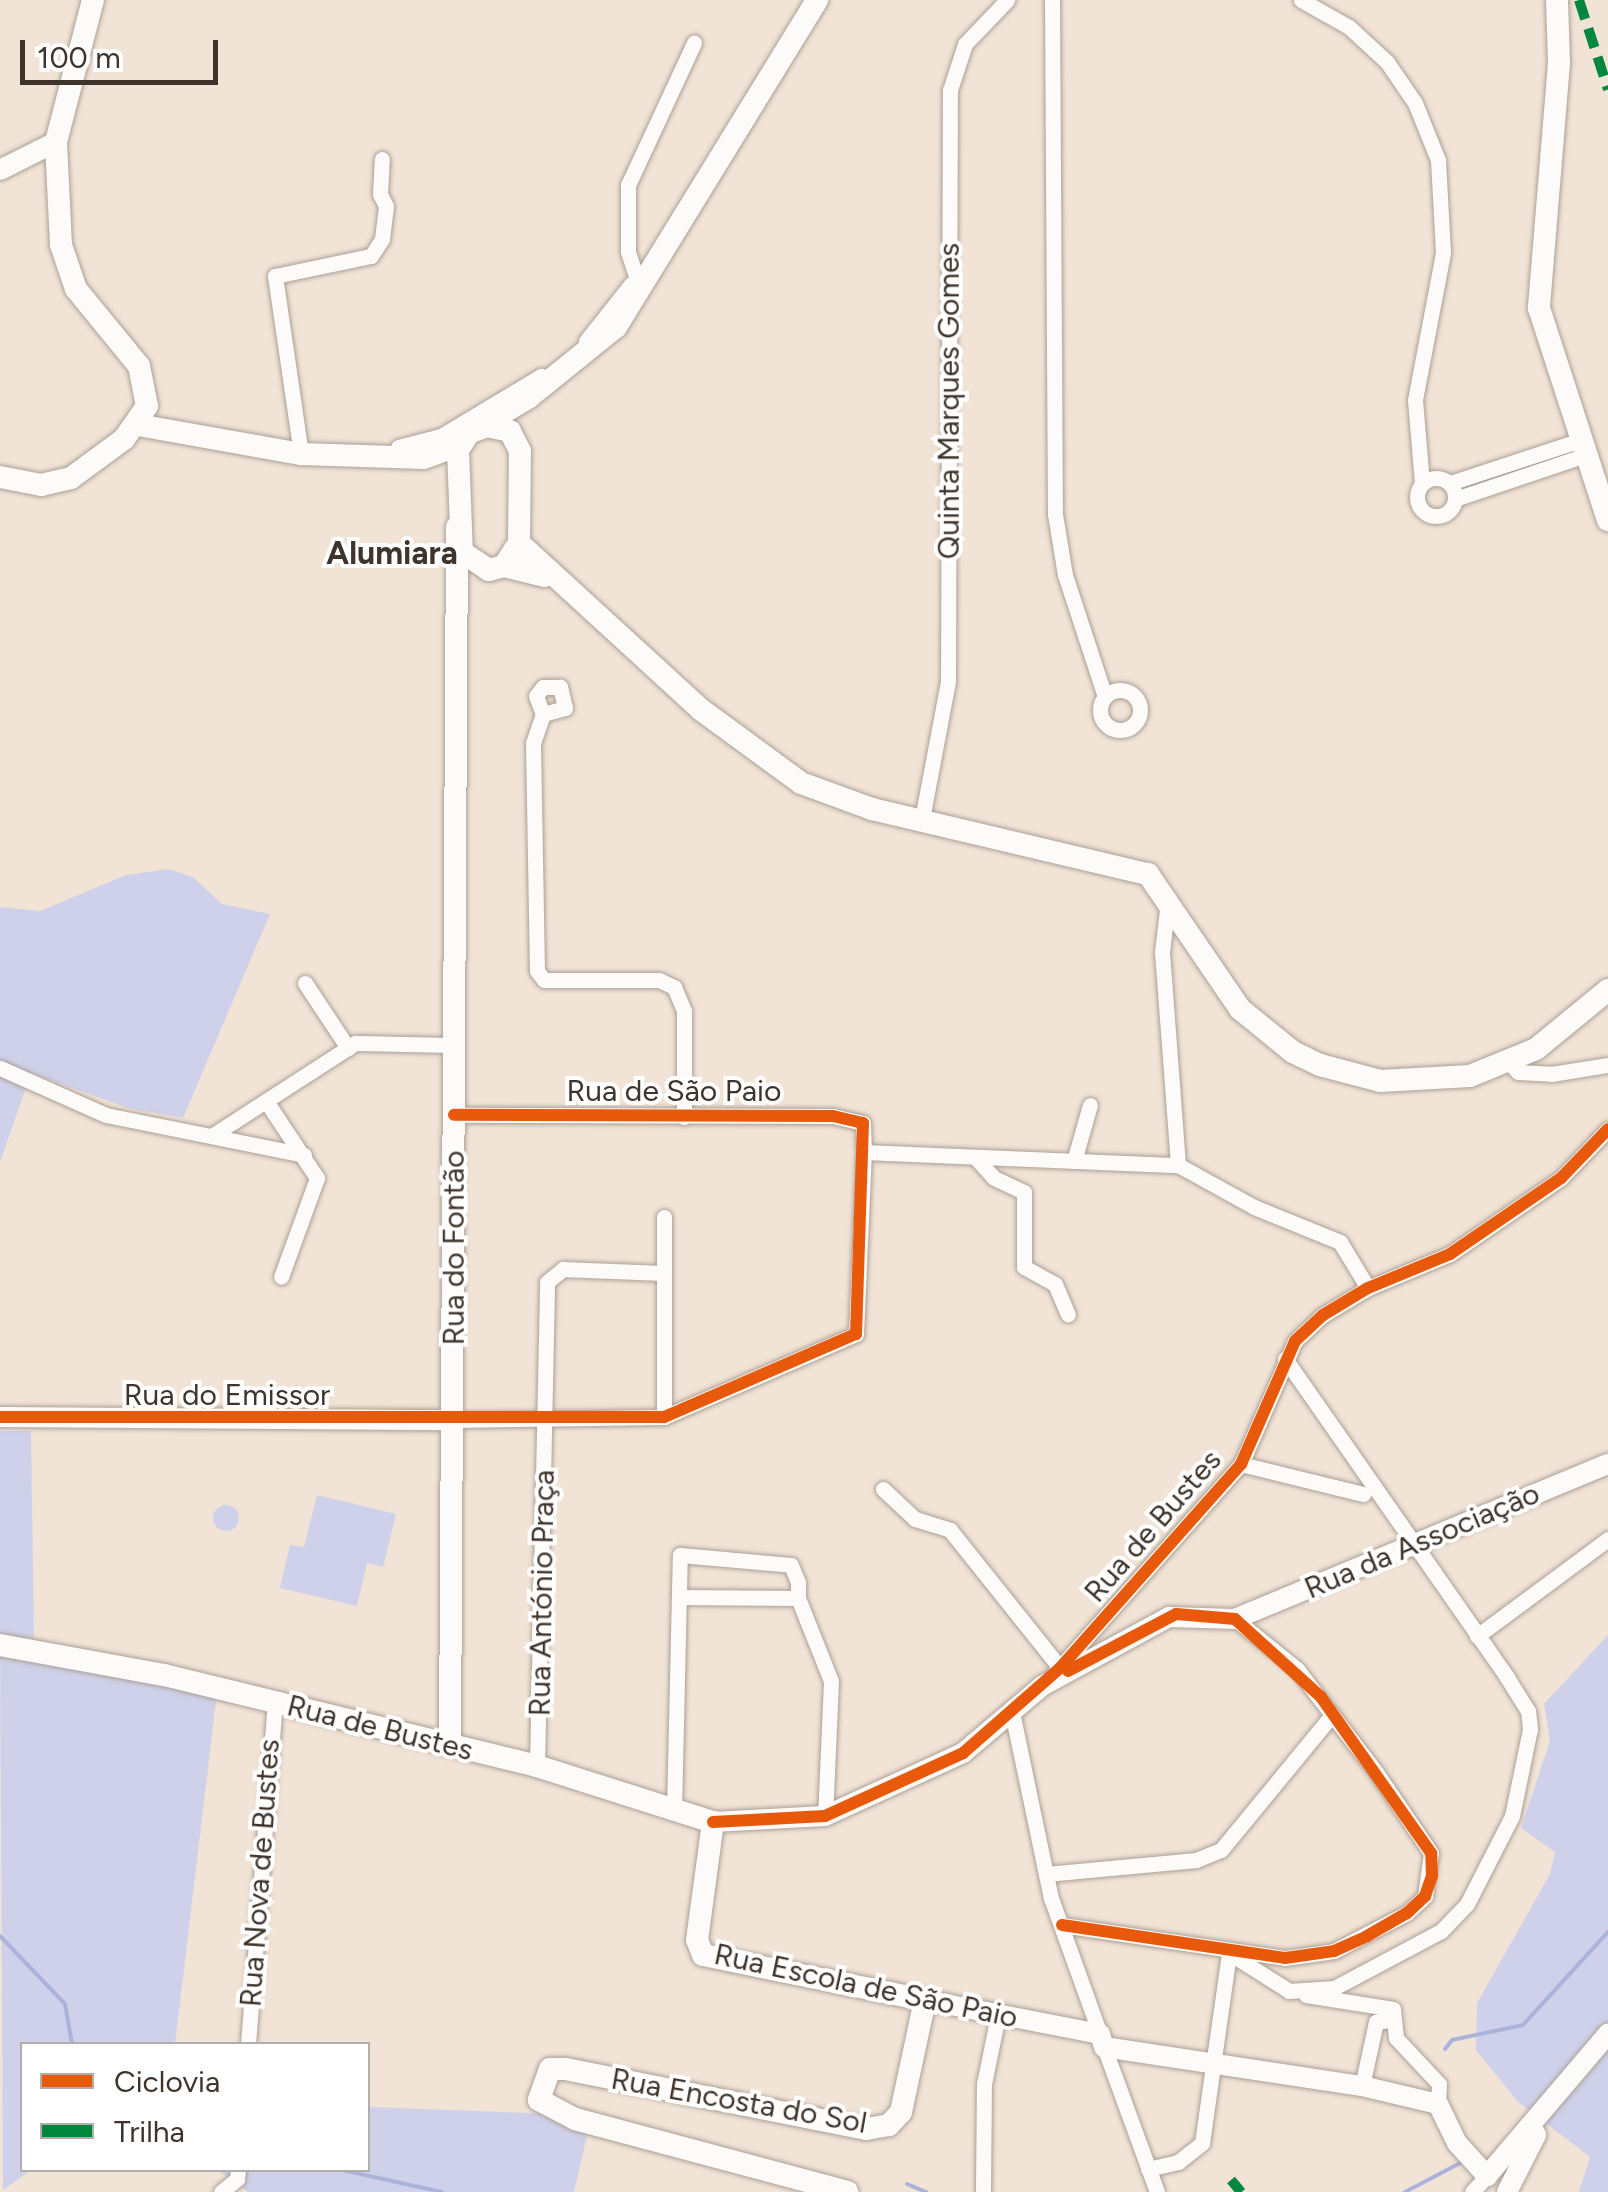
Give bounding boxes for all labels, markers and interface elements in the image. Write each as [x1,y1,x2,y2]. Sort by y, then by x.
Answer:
scale bar [25,20,222,82]
text: 100 m [37,39,121,76]
street label: Quinta Marques Gomes [931,243,967,559]
district label: Alumiara [326,534,458,572]
street label: Rua de São Paio [567,1073,781,1109]
street label: Rua do Fontão [436,1151,472,1345]
street label: Rua do Emissor [124,1377,330,1413]
street label: Rua de Bustes [1077,1442,1229,1610]
street label: Rua António Praça [522,1469,562,1717]
street label: Rua da Associação [1299,1475,1545,1607]
street label: Rua de Bustes [283,1688,477,1768]
street label: Rua Nova de Bustes [233,1738,287,2008]
street label: Rua Escola de São Paio [711,1936,1021,2036]
legend [20,2042,370,2172]
street label: Rua Encosta do Sol [608,2061,870,2141]
text: Ciclovia [114,2063,220,2100]
text: Trilha [114,2113,185,2150]

